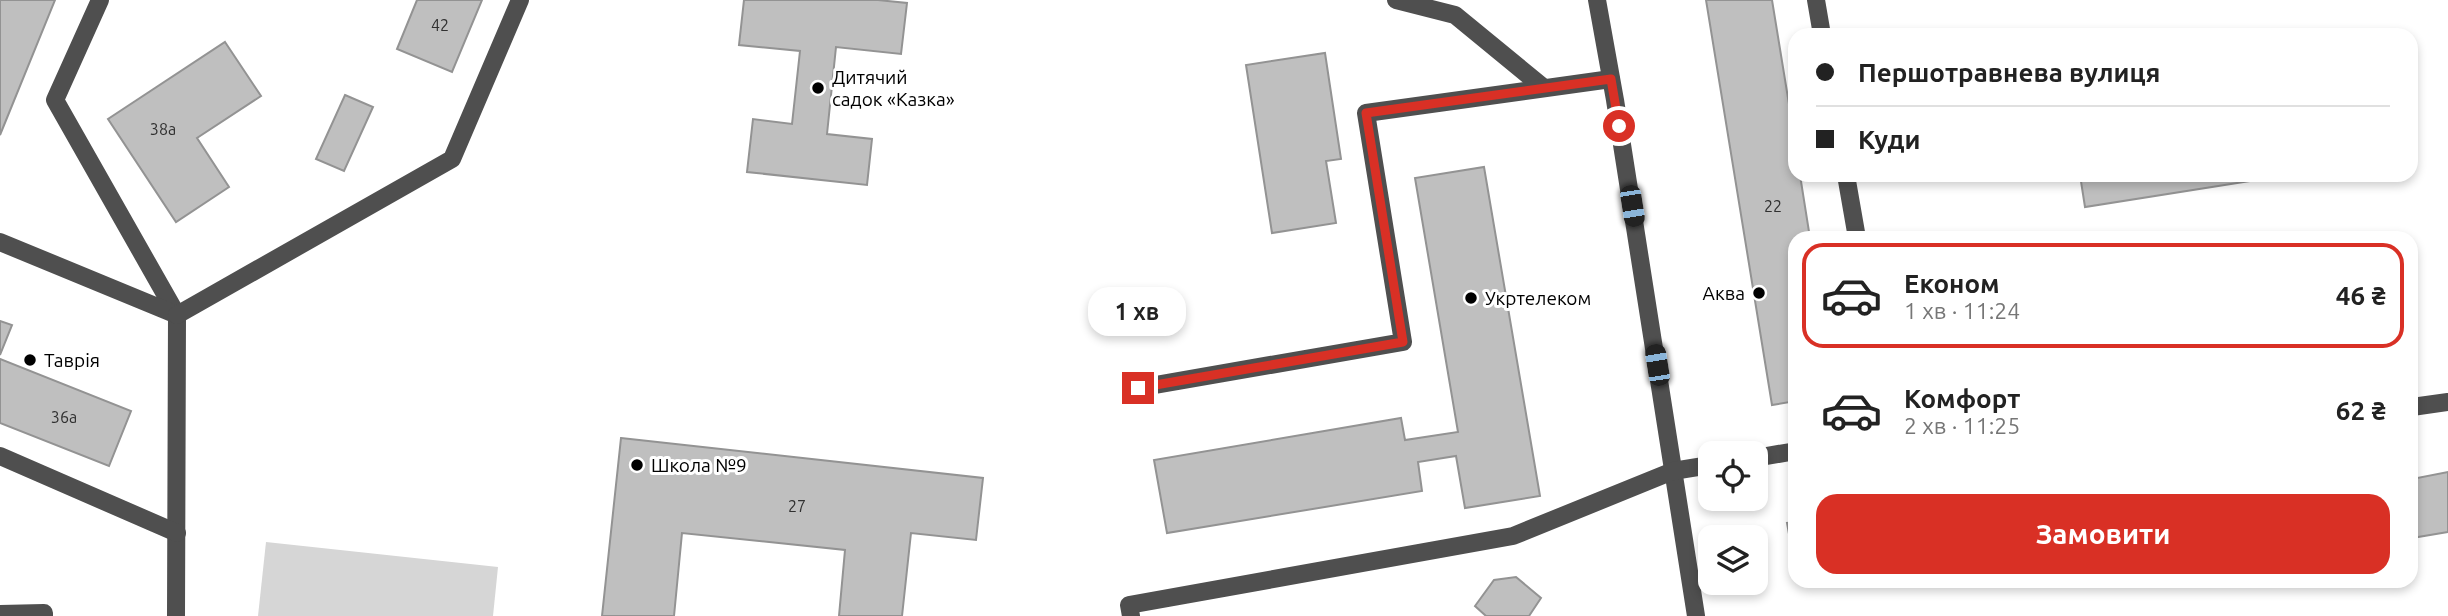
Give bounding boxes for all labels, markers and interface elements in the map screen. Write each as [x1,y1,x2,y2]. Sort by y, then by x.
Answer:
house number: 42 [431,16,449,34]
text: Першотравнева вулиця [1858,58,2160,87]
place label: Дитячий садок «Казка» [832,66,955,110]
marker: Дитячий садок «Казка» [810,80,826,96]
route start [1603,110,1635,142]
house number: 38а [150,120,176,138]
text: Куди [1858,125,1921,154]
car [1619,184,1646,228]
house number: 22 [1764,197,1782,215]
icon: car [1820,264,1883,327]
text: Економ [1904,269,2000,298]
text: 46 ₴ [2336,281,2386,310]
place label: Аква [1703,282,1745,304]
marker: Аква [1751,285,1767,301]
callout: 1 хв [1089,286,1187,336]
place label: Укртелеком [1485,287,1591,309]
marker: Укртелеком [1463,290,1479,306]
text: 1 хв · 11:24 [1904,298,2020,323]
text: 1 хв [1115,299,1159,324]
car [1644,343,1671,387]
place label: Таврія [44,349,100,371]
marker: Таврія [22,352,38,368]
route end [1122,372,1154,404]
icon: car [1820,379,1883,442]
text: Комфорт [1904,384,2020,413]
text: 62 ₴ [2336,396,2386,425]
house number: 36а [51,408,77,426]
text: 2 хв · 11:25 [1904,413,2020,438]
map controls [1698,441,1768,595]
button: locate [1698,441,1768,511]
place label: Школа №9 [651,454,747,476]
marker: Школа №9 [629,457,645,473]
button: Замовити [1816,494,2390,574]
house number: 27 [788,497,806,515]
button: layers [1698,525,1768,595]

